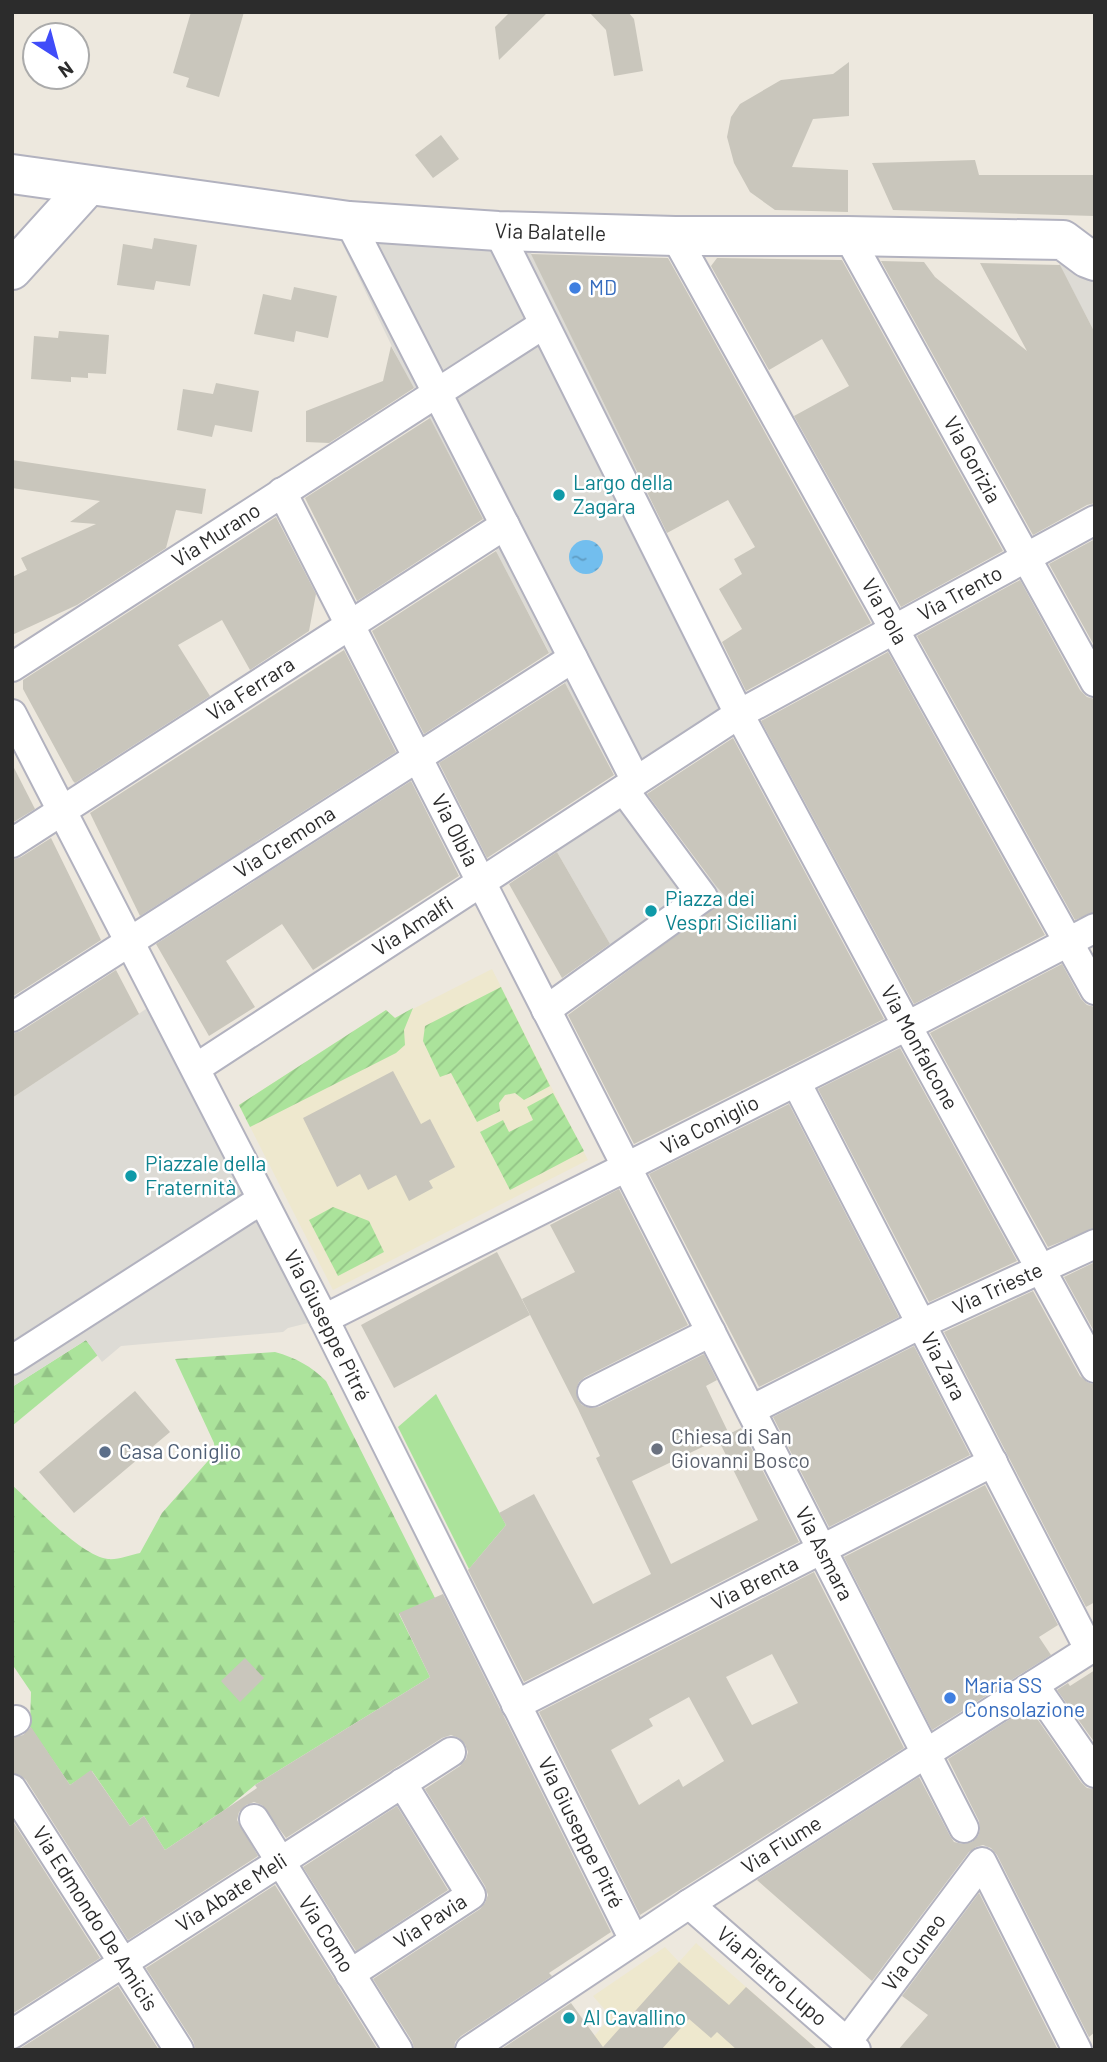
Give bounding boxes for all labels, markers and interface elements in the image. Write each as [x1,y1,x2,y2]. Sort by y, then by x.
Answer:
north arrow [21,21,91,91]
text: N [54,57,78,83]
street label: Via Balatelle [494,217,606,245]
place label: MD [589,274,617,299]
marker: MD [567,280,583,296]
street label: Via Gorizia [939,411,1007,507]
place label: Largo della Zagara [573,469,673,518]
marker: Largo della Zagara [551,487,567,503]
street label: Via Murano [167,496,264,572]
street label: Via Trento [913,559,1006,625]
street label: Via Pola [857,573,914,648]
street label: Via Ferrara [201,650,298,725]
street label: Via Olbia [427,789,485,870]
street label: Via Cremona [229,800,339,883]
place label: Piazza dei Vespri Siciliani [665,885,798,934]
street label: Via Amalfi [367,890,457,961]
marker: Piazza dei Vespri Siciliani [643,903,659,919]
street label: Via Monfalcone [876,981,964,1113]
street label: Via Coniglio [656,1089,762,1159]
place label: Piazzale della Fraternità [145,1150,266,1199]
marker: Piazzale della Fraternità [123,1168,139,1184]
street label: Via Giuseppe Pitré [279,1245,377,1405]
street label: Via Trieste [948,1256,1046,1319]
street label: Via Zara [916,1327,972,1404]
place label: Chiesa di San Giovanni Bosco [671,1423,810,1472]
place label: Casa Coniglio [119,1438,241,1463]
marker: Chiesa di San Giovanni Bosco [649,1441,665,1457]
marker: Casa Coniglio [97,1444,113,1460]
street label: Via Asmara [791,1502,860,1604]
street label: Via Brenta [706,1549,802,1615]
place label: Maria SS Consolazione [964,1672,1085,1721]
marker: Maria SS Consolazione [942,1690,958,1706]
street label: Via Giuseppe Pitré [534,1752,630,1912]
street label: Via Fiume [736,1809,825,1878]
street label: Via Edmondo De Amicis [28,1821,164,2015]
street label: Via Abate Meli [171,1847,291,1936]
street label: Via Pavia [389,1887,471,1953]
street label: Via Como [294,1891,360,1977]
street label: Via Cuneo [876,1908,950,1995]
street label: Via Pietro Lupo [712,1920,833,2030]
place label: Al Cavallino [583,2004,686,2029]
marker: Al Cavallino [561,2010,577,2026]

